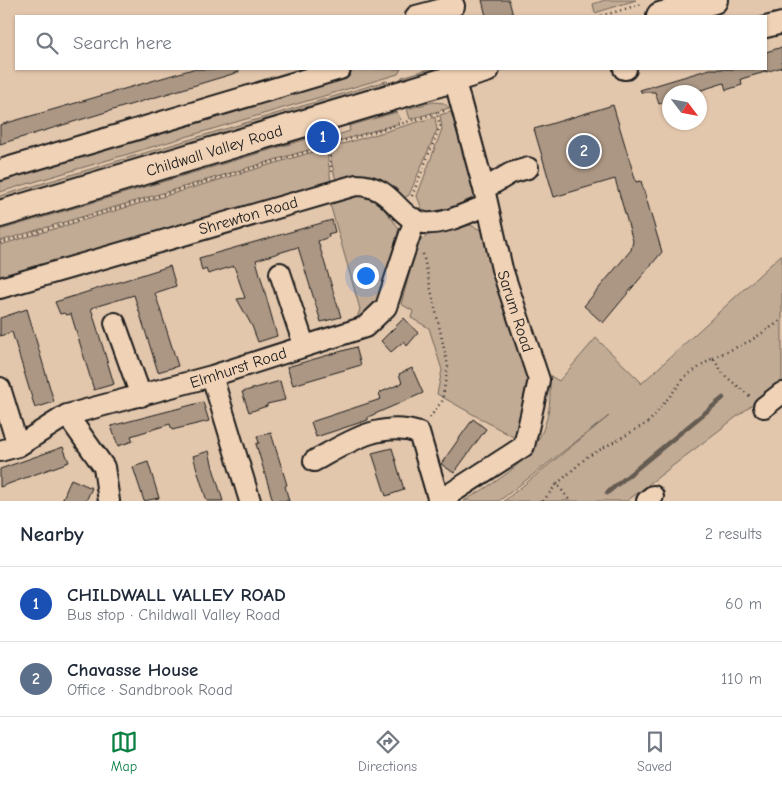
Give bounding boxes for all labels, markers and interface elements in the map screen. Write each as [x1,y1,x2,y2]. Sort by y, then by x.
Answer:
search box [15,15,767,70]
icon: search [33,29,61,57]
text: Search here [73,32,172,54]
north arrow [662,85,707,130]
pin: 1 [307,118,339,156]
street label: Childwall Valley Road [144,122,285,180]
pin: 2 [568,132,600,170]
street label: Shrewton Road [197,193,300,239]
your location [353,263,379,289]
street label: Sarum Road [493,268,537,354]
street label: Elmhurst Road [188,344,289,392]
text: Nearby [20,522,84,546]
text: 2 results [705,525,762,543]
text: CHILDWALL VALLEY ROAD [67,584,286,606]
text: 1 [33,595,39,613]
text: 60 m [725,595,762,613]
text: Bus stop · Childwall Valley Road [67,606,280,624]
text: Chavasse House [67,659,198,681]
text: 2 [32,670,40,688]
text: 110 m [721,670,762,688]
text: Office · Sandbrook Road [67,681,233,699]
tab: Map [110,728,138,775]
tab: Directions [358,728,417,775]
tab: Saved [637,728,672,775]

